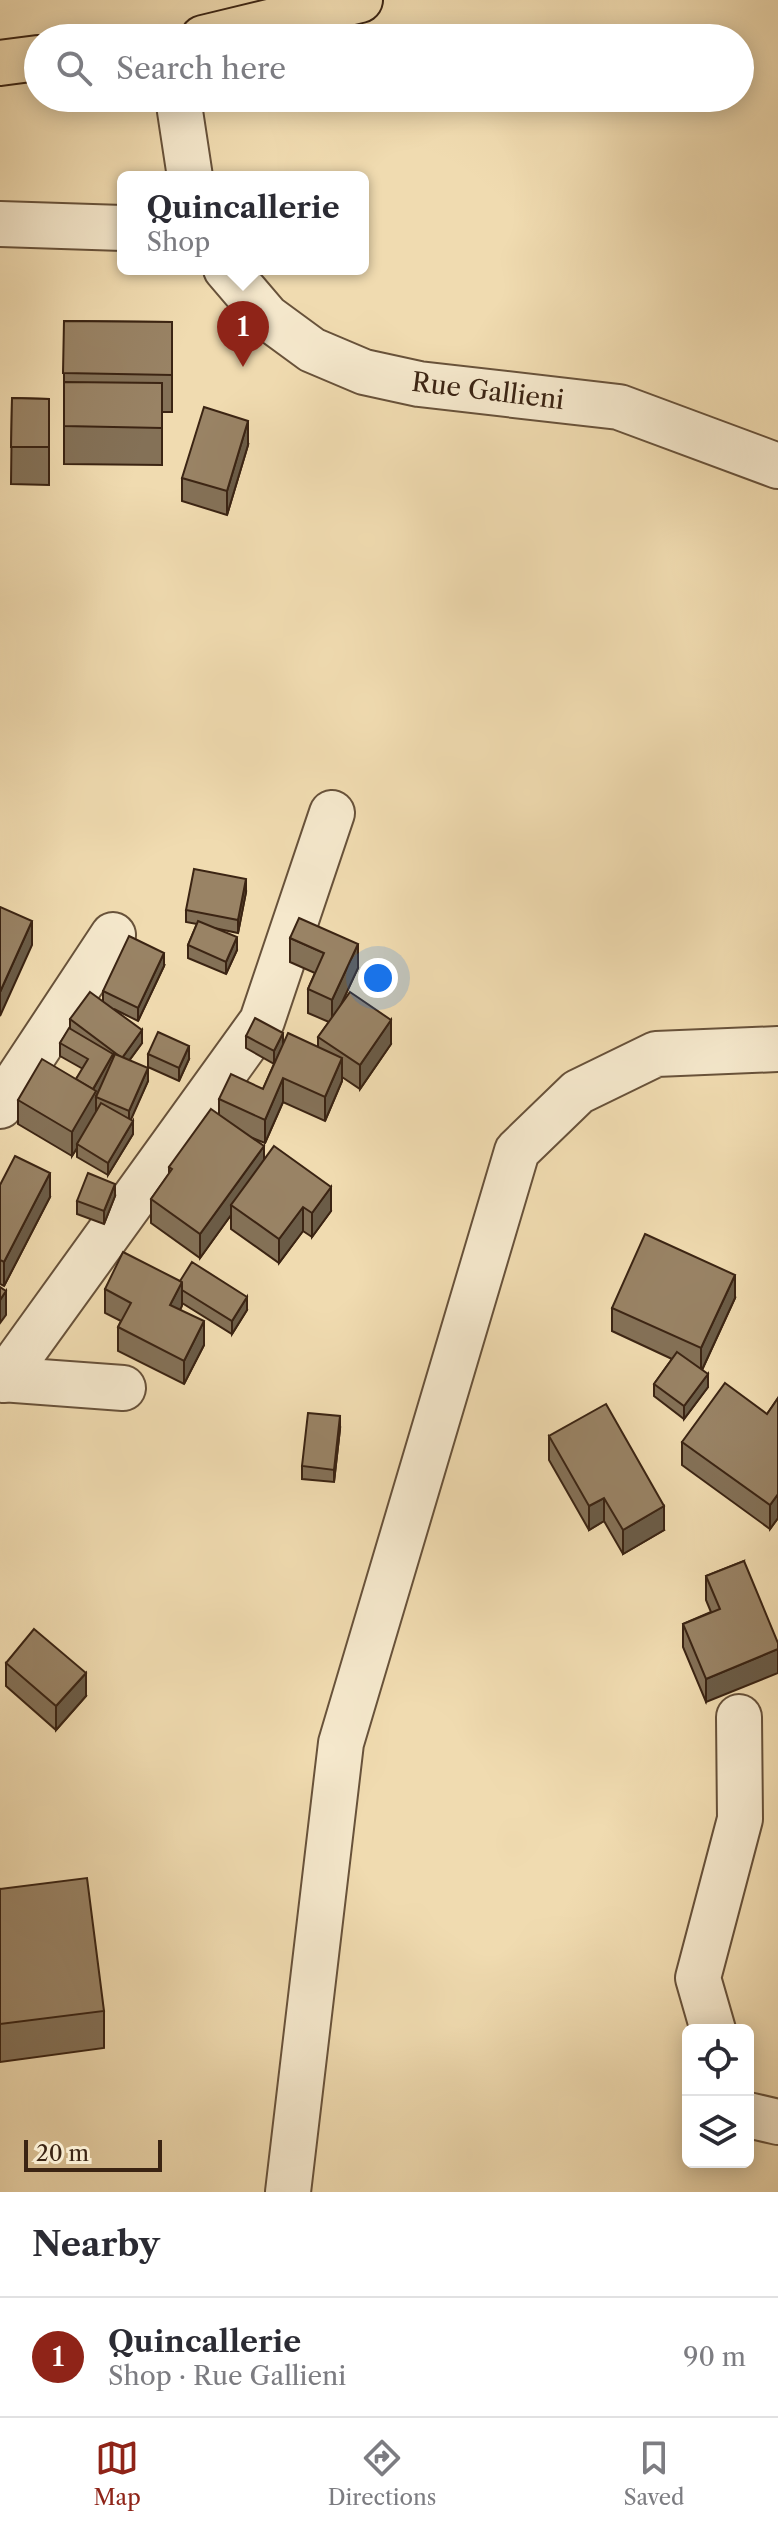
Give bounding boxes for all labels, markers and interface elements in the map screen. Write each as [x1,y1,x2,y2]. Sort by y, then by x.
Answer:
search box [24,24,754,112]
icon: search [52,46,96,90]
text: Search here [116,50,286,87]
popup [117,171,369,275]
text: Quincallerie [146,189,340,226]
text: Shop [146,226,210,258]
pin: 1 [217,301,269,367]
street label: Rue Gallieni [410,366,566,416]
your location [358,958,398,998]
map controls [682,2024,754,2168]
button: locate [682,2024,754,2096]
button: layers [682,2096,754,2168]
scale bar [24,2136,162,2172]
text: 20 m [36,2140,89,2167]
text: Nearby [32,2223,160,2265]
text: Quincallerie [108,2323,301,2360]
text: 1 [52,2341,64,2373]
text: 90 m [683,2341,746,2373]
text: Shop · Rue Gallieni [108,2360,346,2392]
tab: Map [93,2436,141,2511]
tab: Directions [328,2436,436,2511]
tab: Saved [623,2436,684,2511]

